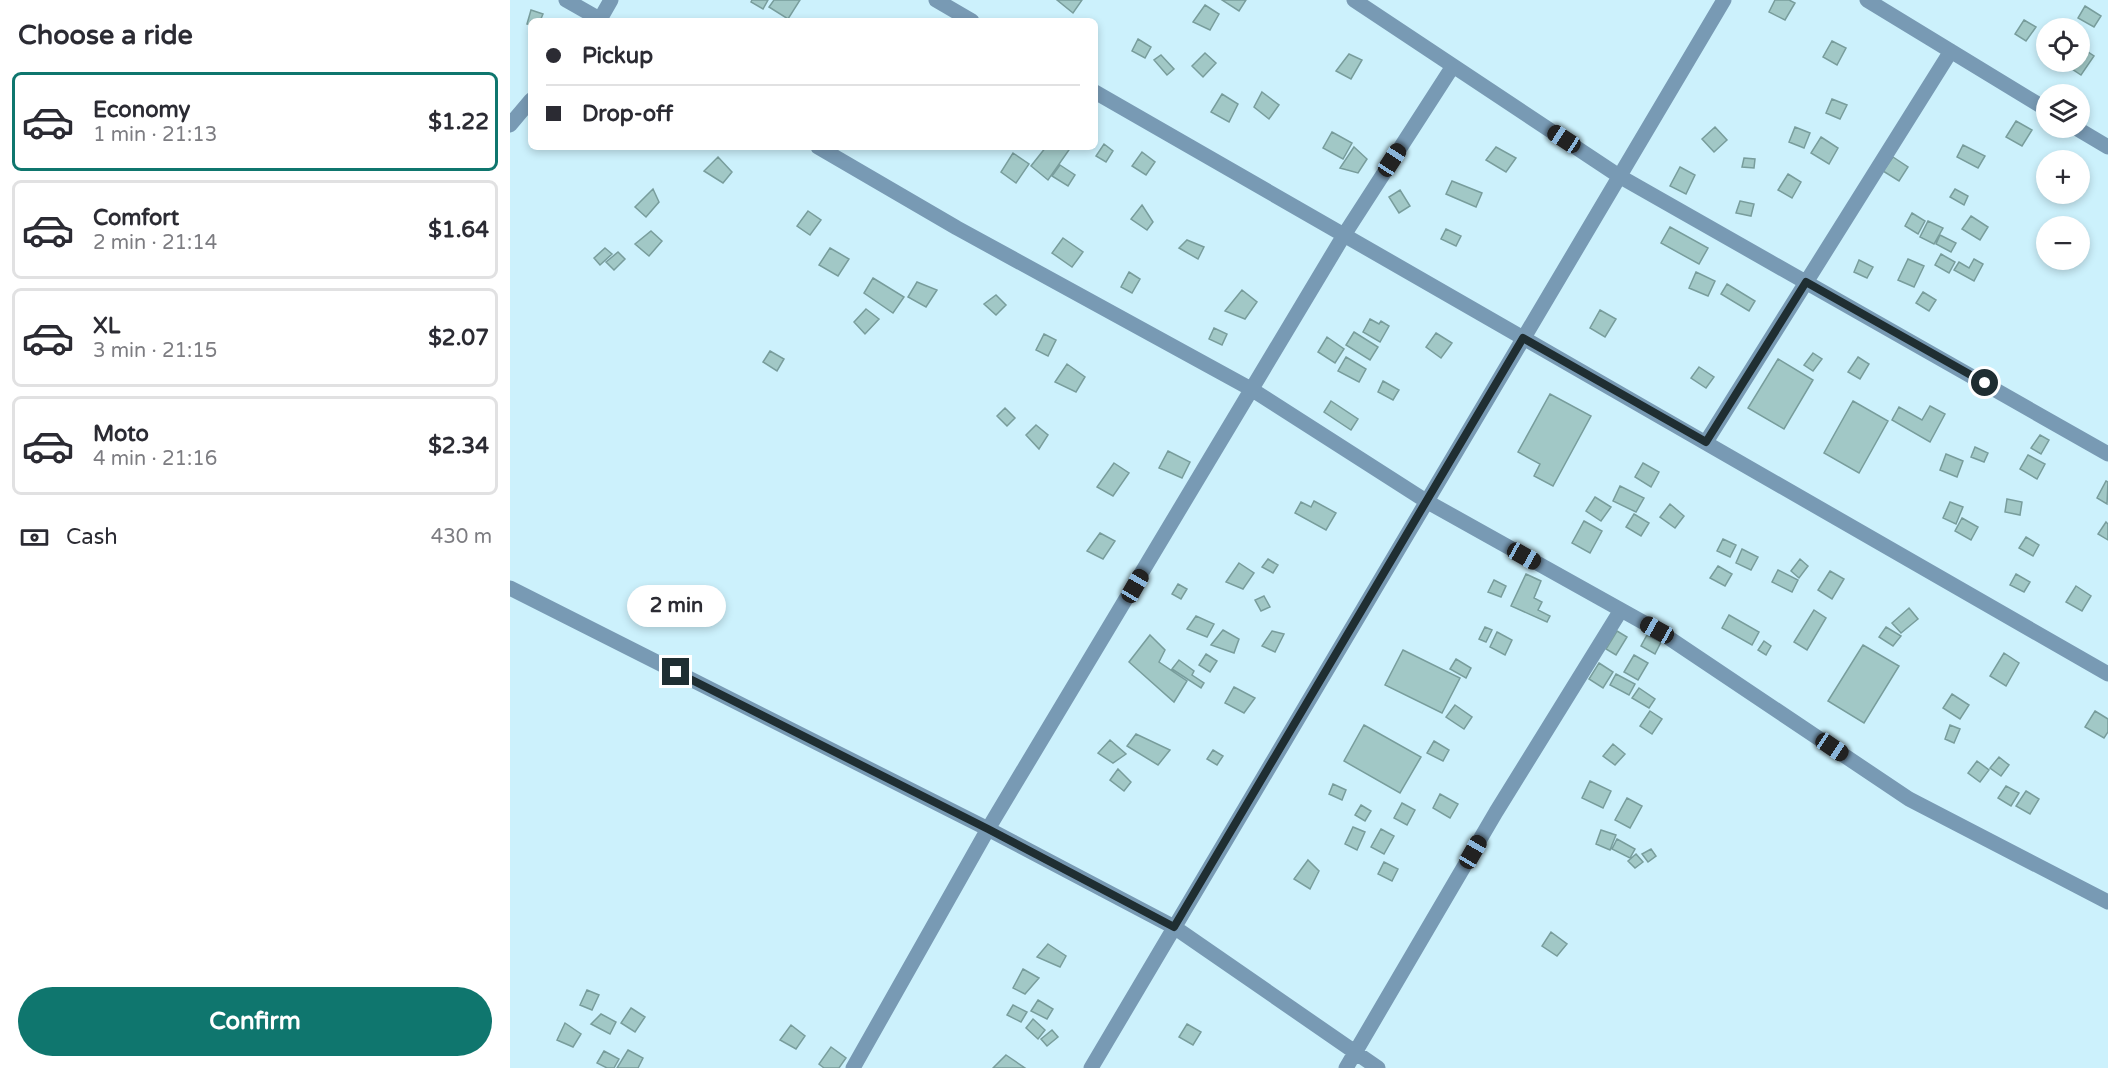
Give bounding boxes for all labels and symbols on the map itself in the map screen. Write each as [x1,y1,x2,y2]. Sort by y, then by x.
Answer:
car [1544,122,1584,156]
car [1375,140,1409,180]
route start [1971,369,1998,396]
car [1504,539,1544,573]
car [1118,566,1152,606]
callout: 2 min [626,585,726,627]
car [1637,613,1677,647]
route end [662,658,689,685]
car [1812,729,1852,765]
car [1456,832,1490,872]

